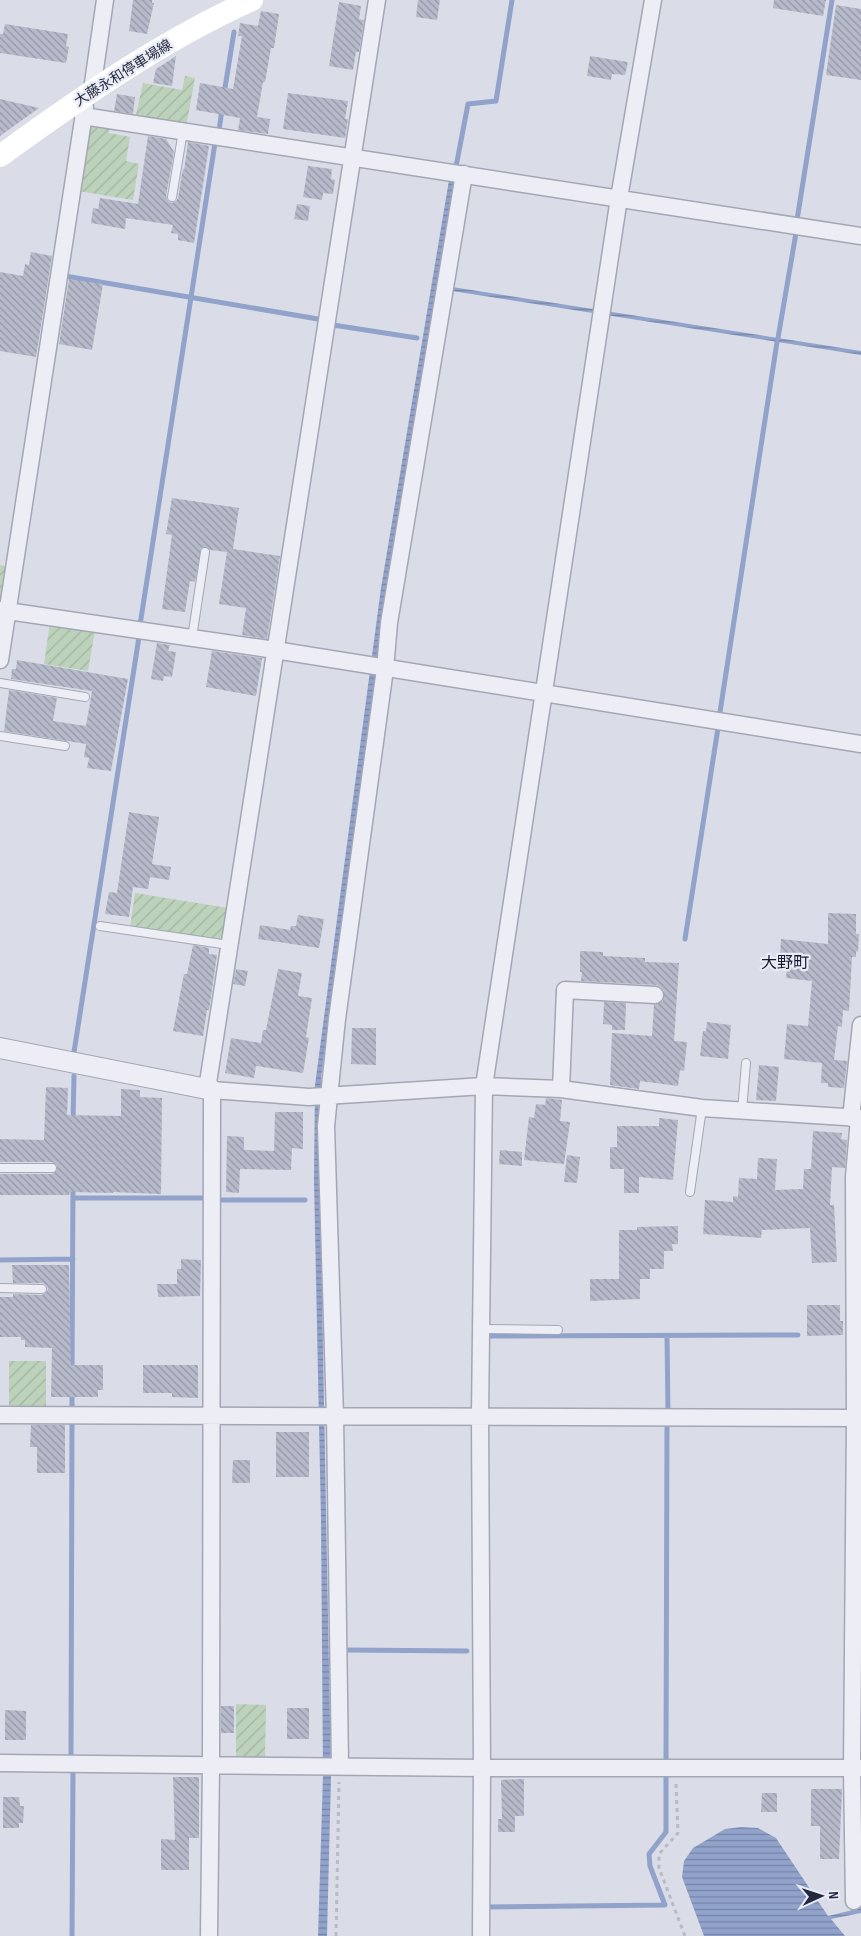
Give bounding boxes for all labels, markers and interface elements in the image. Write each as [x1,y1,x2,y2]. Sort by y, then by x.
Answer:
street label: 大藤永和停車場線 [71,36,175,110]
district label: 大野町 [761,954,809,973]
north arrow [796,1871,846,1921]
text: N [825,1891,842,1900]

